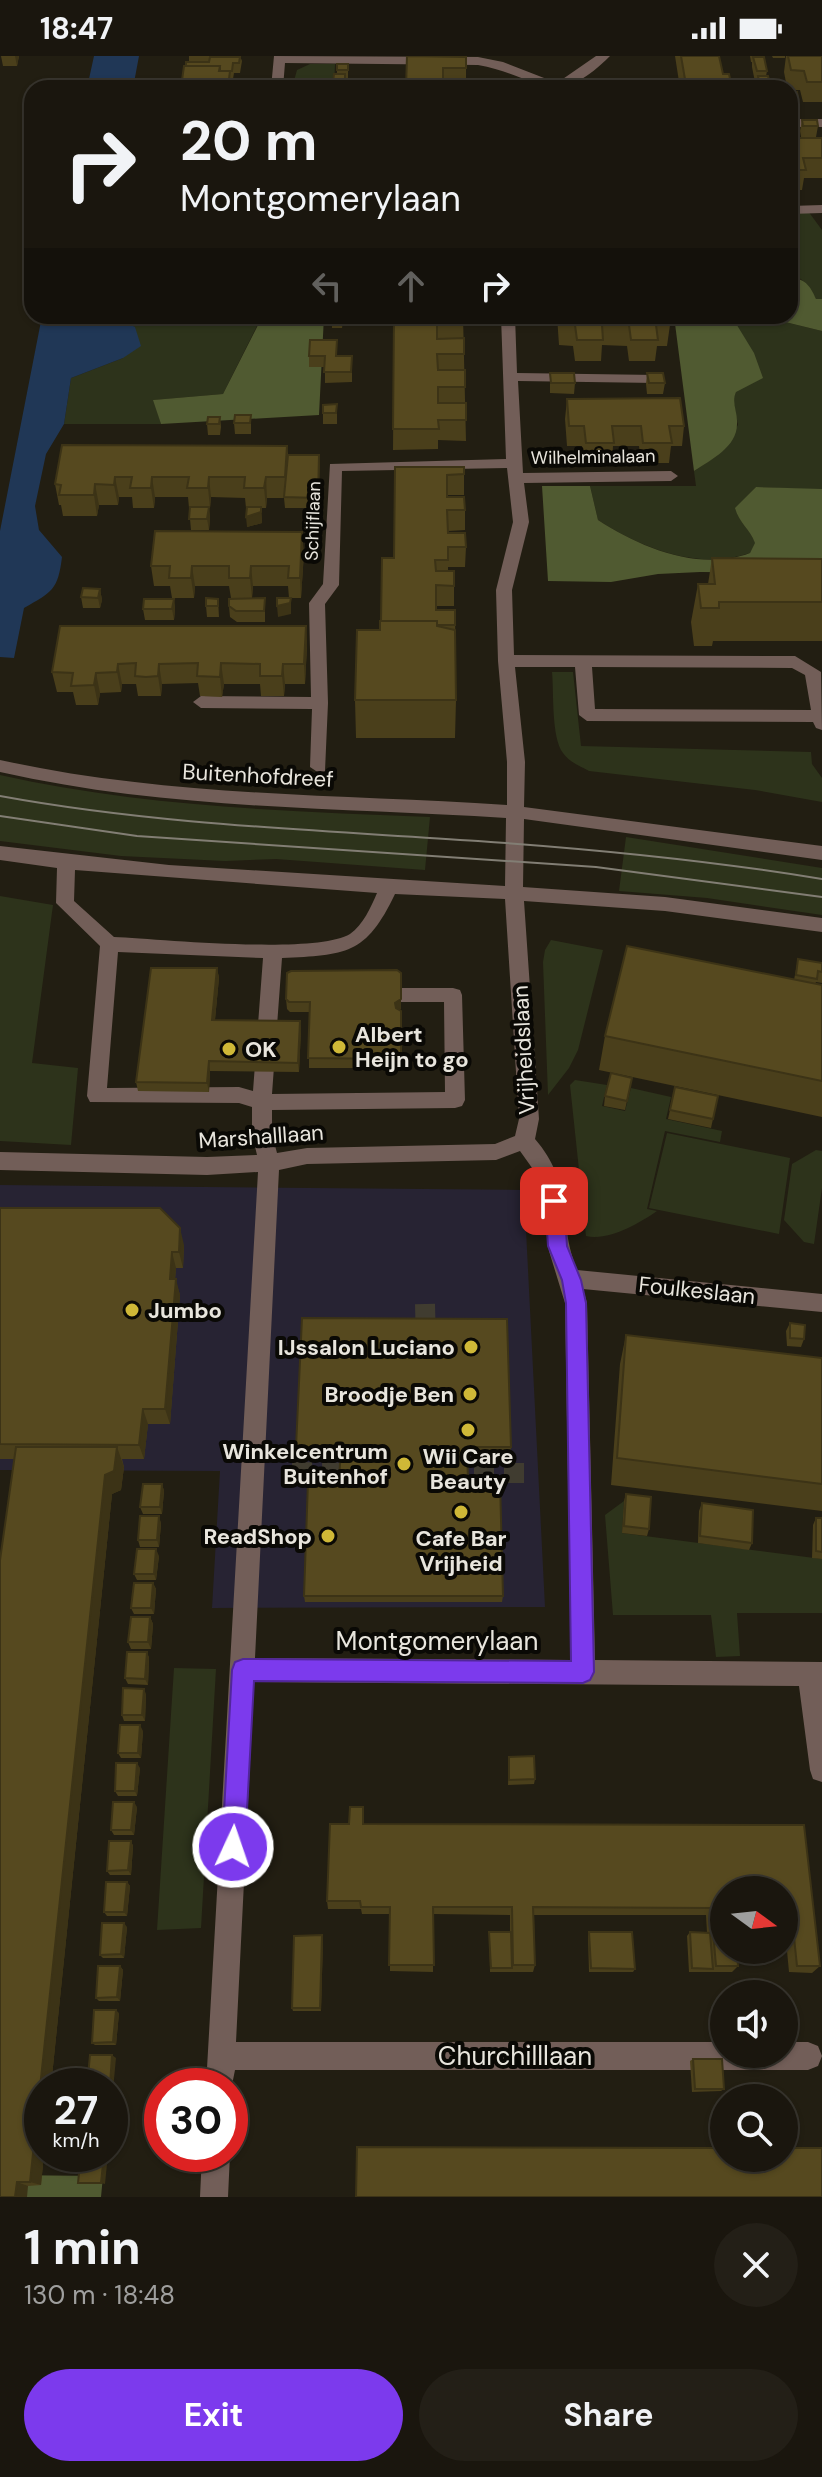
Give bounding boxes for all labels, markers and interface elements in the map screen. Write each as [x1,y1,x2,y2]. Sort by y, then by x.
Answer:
text: 18:47 [40,9,113,48]
text: 20 m [180,104,317,177]
icon: right [48,112,152,216]
text: Montgomerylaan [180,175,461,222]
icon: left [305,264,349,308]
icon: ahead [389,264,433,308]
icon: right [473,264,517,308]
street label: Wilhelminalaan [530,444,656,470]
street label: Schijflaan [300,481,326,561]
street label: Buitenhofdreef [182,757,334,794]
street label: Vrijheidslaan [506,985,541,1115]
place label: Albert Heijn to go [355,1020,469,1074]
place label: OK [245,1035,277,1064]
marker: Albert Heijn to go [330,1038,348,1056]
marker: OK [220,1040,238,1058]
street label: Marshalllaan [197,1118,325,1155]
pin [520,1167,588,1235]
icon: arrive [532,1179,576,1223]
street label: Foulkeslaan [637,1270,757,1311]
place label: Jumbo [148,1296,222,1325]
marker: Jumbo [123,1301,141,1319]
place label: IJssalon Luciano [278,1333,455,1362]
marker: IJssalon Luciano [462,1338,480,1356]
place label: Broodje Ben [325,1380,454,1409]
marker: Broodje Ben [461,1385,479,1403]
marker: Wii Care Beauty [459,1421,477,1439]
place label: Winkelcentrum Buitenhof [222,1437,388,1491]
place label: Wii Care Beauty [423,1442,513,1496]
marker: Winkelcentrum Buitenhof [395,1455,413,1473]
marker: Cafe Bar Vrijheid [452,1503,470,1521]
place label: ReadShop [204,1522,312,1551]
place label: Cafe Bar Vrijheid [415,1524,507,1578]
marker: ReadShop [319,1527,337,1545]
street label: Montgomerylaan [336,1624,538,1658]
position arrow [191,1805,275,1889]
north arrow [710,1876,798,1964]
map controls [710,1876,798,2172]
button: sound [710,1980,798,2068]
street label: Churchilllaan [438,2039,592,2073]
speed limit sign: 30 [144,2068,248,2172]
text: 27 [54,2084,98,2136]
button: search [710,2084,798,2172]
text: km/h [52,2127,100,2153]
text: 1 min [24,2216,141,2279]
button: close [714,2223,798,2307]
text: 130 m · 18:48 [24,2278,175,2312]
button: Exit [24,2369,403,2461]
button: Share [419,2369,798,2461]

